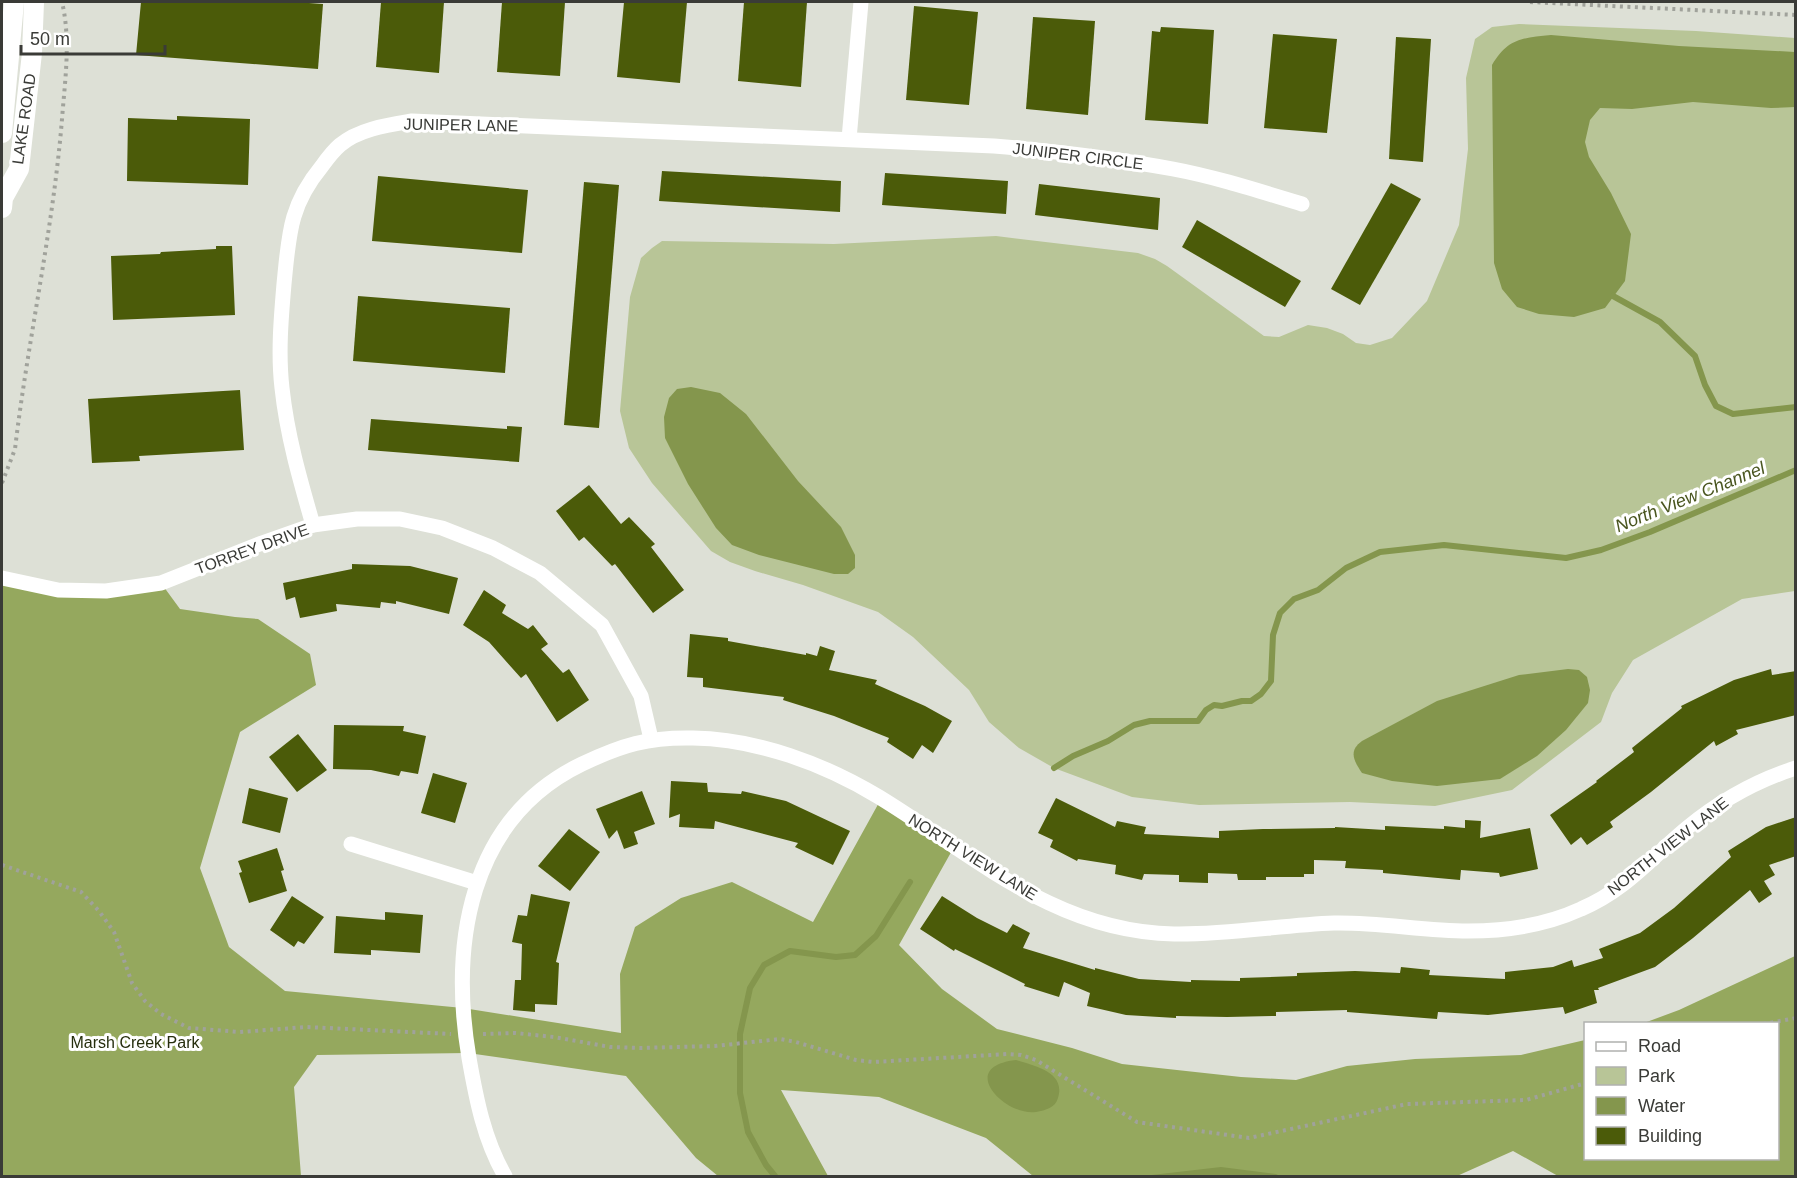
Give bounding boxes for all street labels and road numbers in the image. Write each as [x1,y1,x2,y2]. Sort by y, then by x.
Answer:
street label: LAKE ROAD [9,72,39,166]
street label: JUNIPER LANE [404,116,518,134]
street label: JUNIPER CIRCLE [1012,140,1144,172]
street label: TORREY DRIVE [193,521,311,577]
street label: NORTH VIEW LANE [1604,794,1732,898]
street label: NORTH VIEW LANE [906,811,1040,903]

